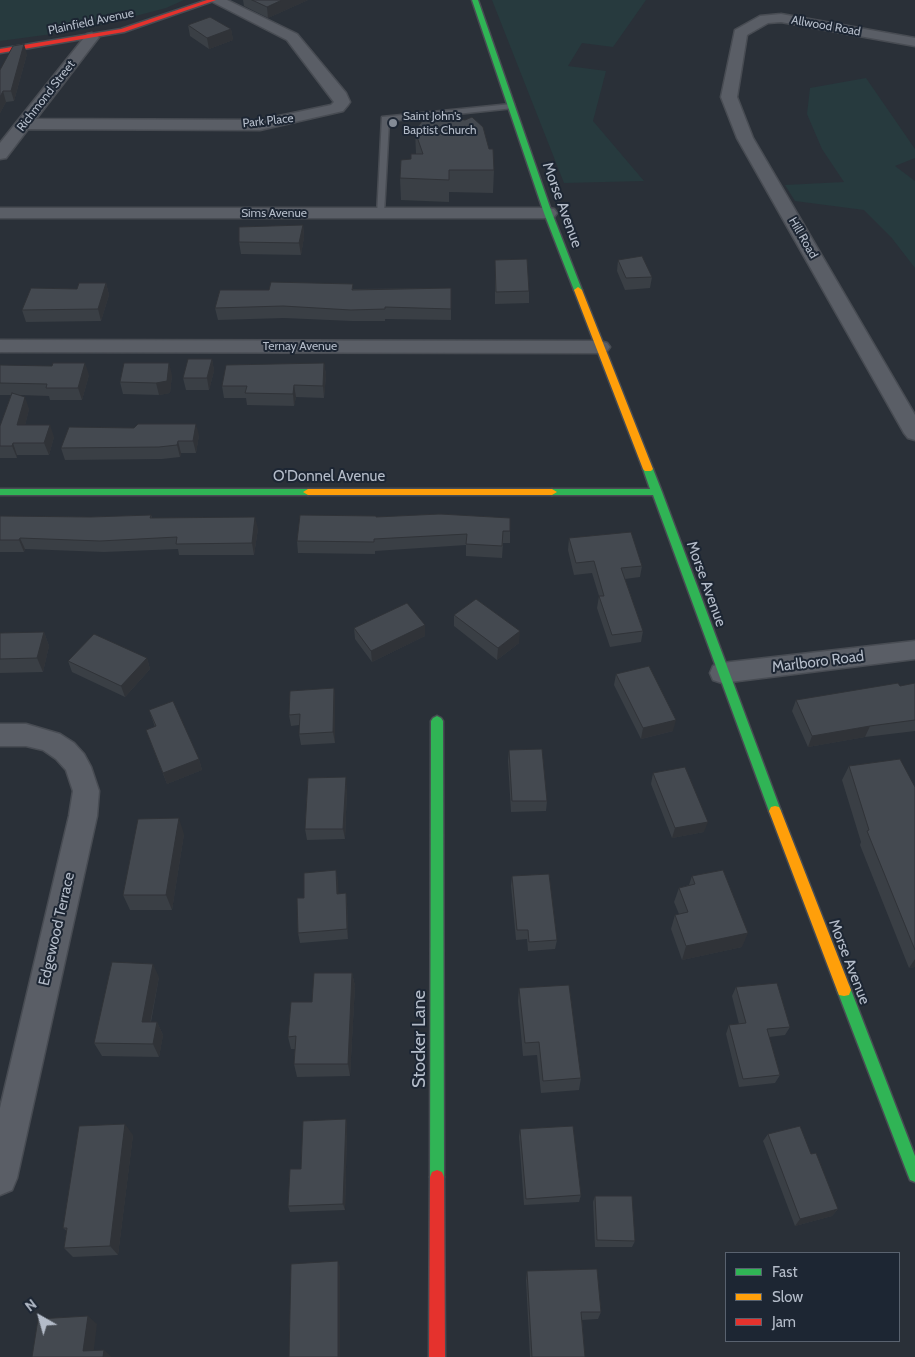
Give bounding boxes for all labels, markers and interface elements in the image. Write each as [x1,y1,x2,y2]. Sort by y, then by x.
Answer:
street label: Plainfield Avenue [47,6,135,38]
street label: Allwood Road [790,13,862,39]
street label: Richmond Street [14,58,78,134]
place label: Saint John's Baptist Church [403,109,477,137]
street label: Park Place [242,111,294,131]
marker: Saint John's Baptist Church [387,117,399,129]
street label: Morse Avenue [538,160,586,250]
street label: Sims Avenue [241,206,307,220]
street label: Hill Road [785,215,821,261]
street label: Ternay Avenue [263,339,337,353]
street label: O'Donnel Avenue [273,468,385,486]
street label: Morse Avenue [682,539,730,629]
street label: Marlboro Road [771,647,865,677]
street label: Edgewood Terrace [35,870,79,988]
street label: Morse Avenue [825,917,873,1007]
street label: Stocker Lane [409,990,431,1088]
legend [725,1252,900,1342]
text: Fast [772,1263,797,1281]
text: Slow [772,1288,803,1306]
north arrow [15,1292,65,1342]
text: N [21,1295,40,1315]
text: Jam [772,1313,796,1331]

